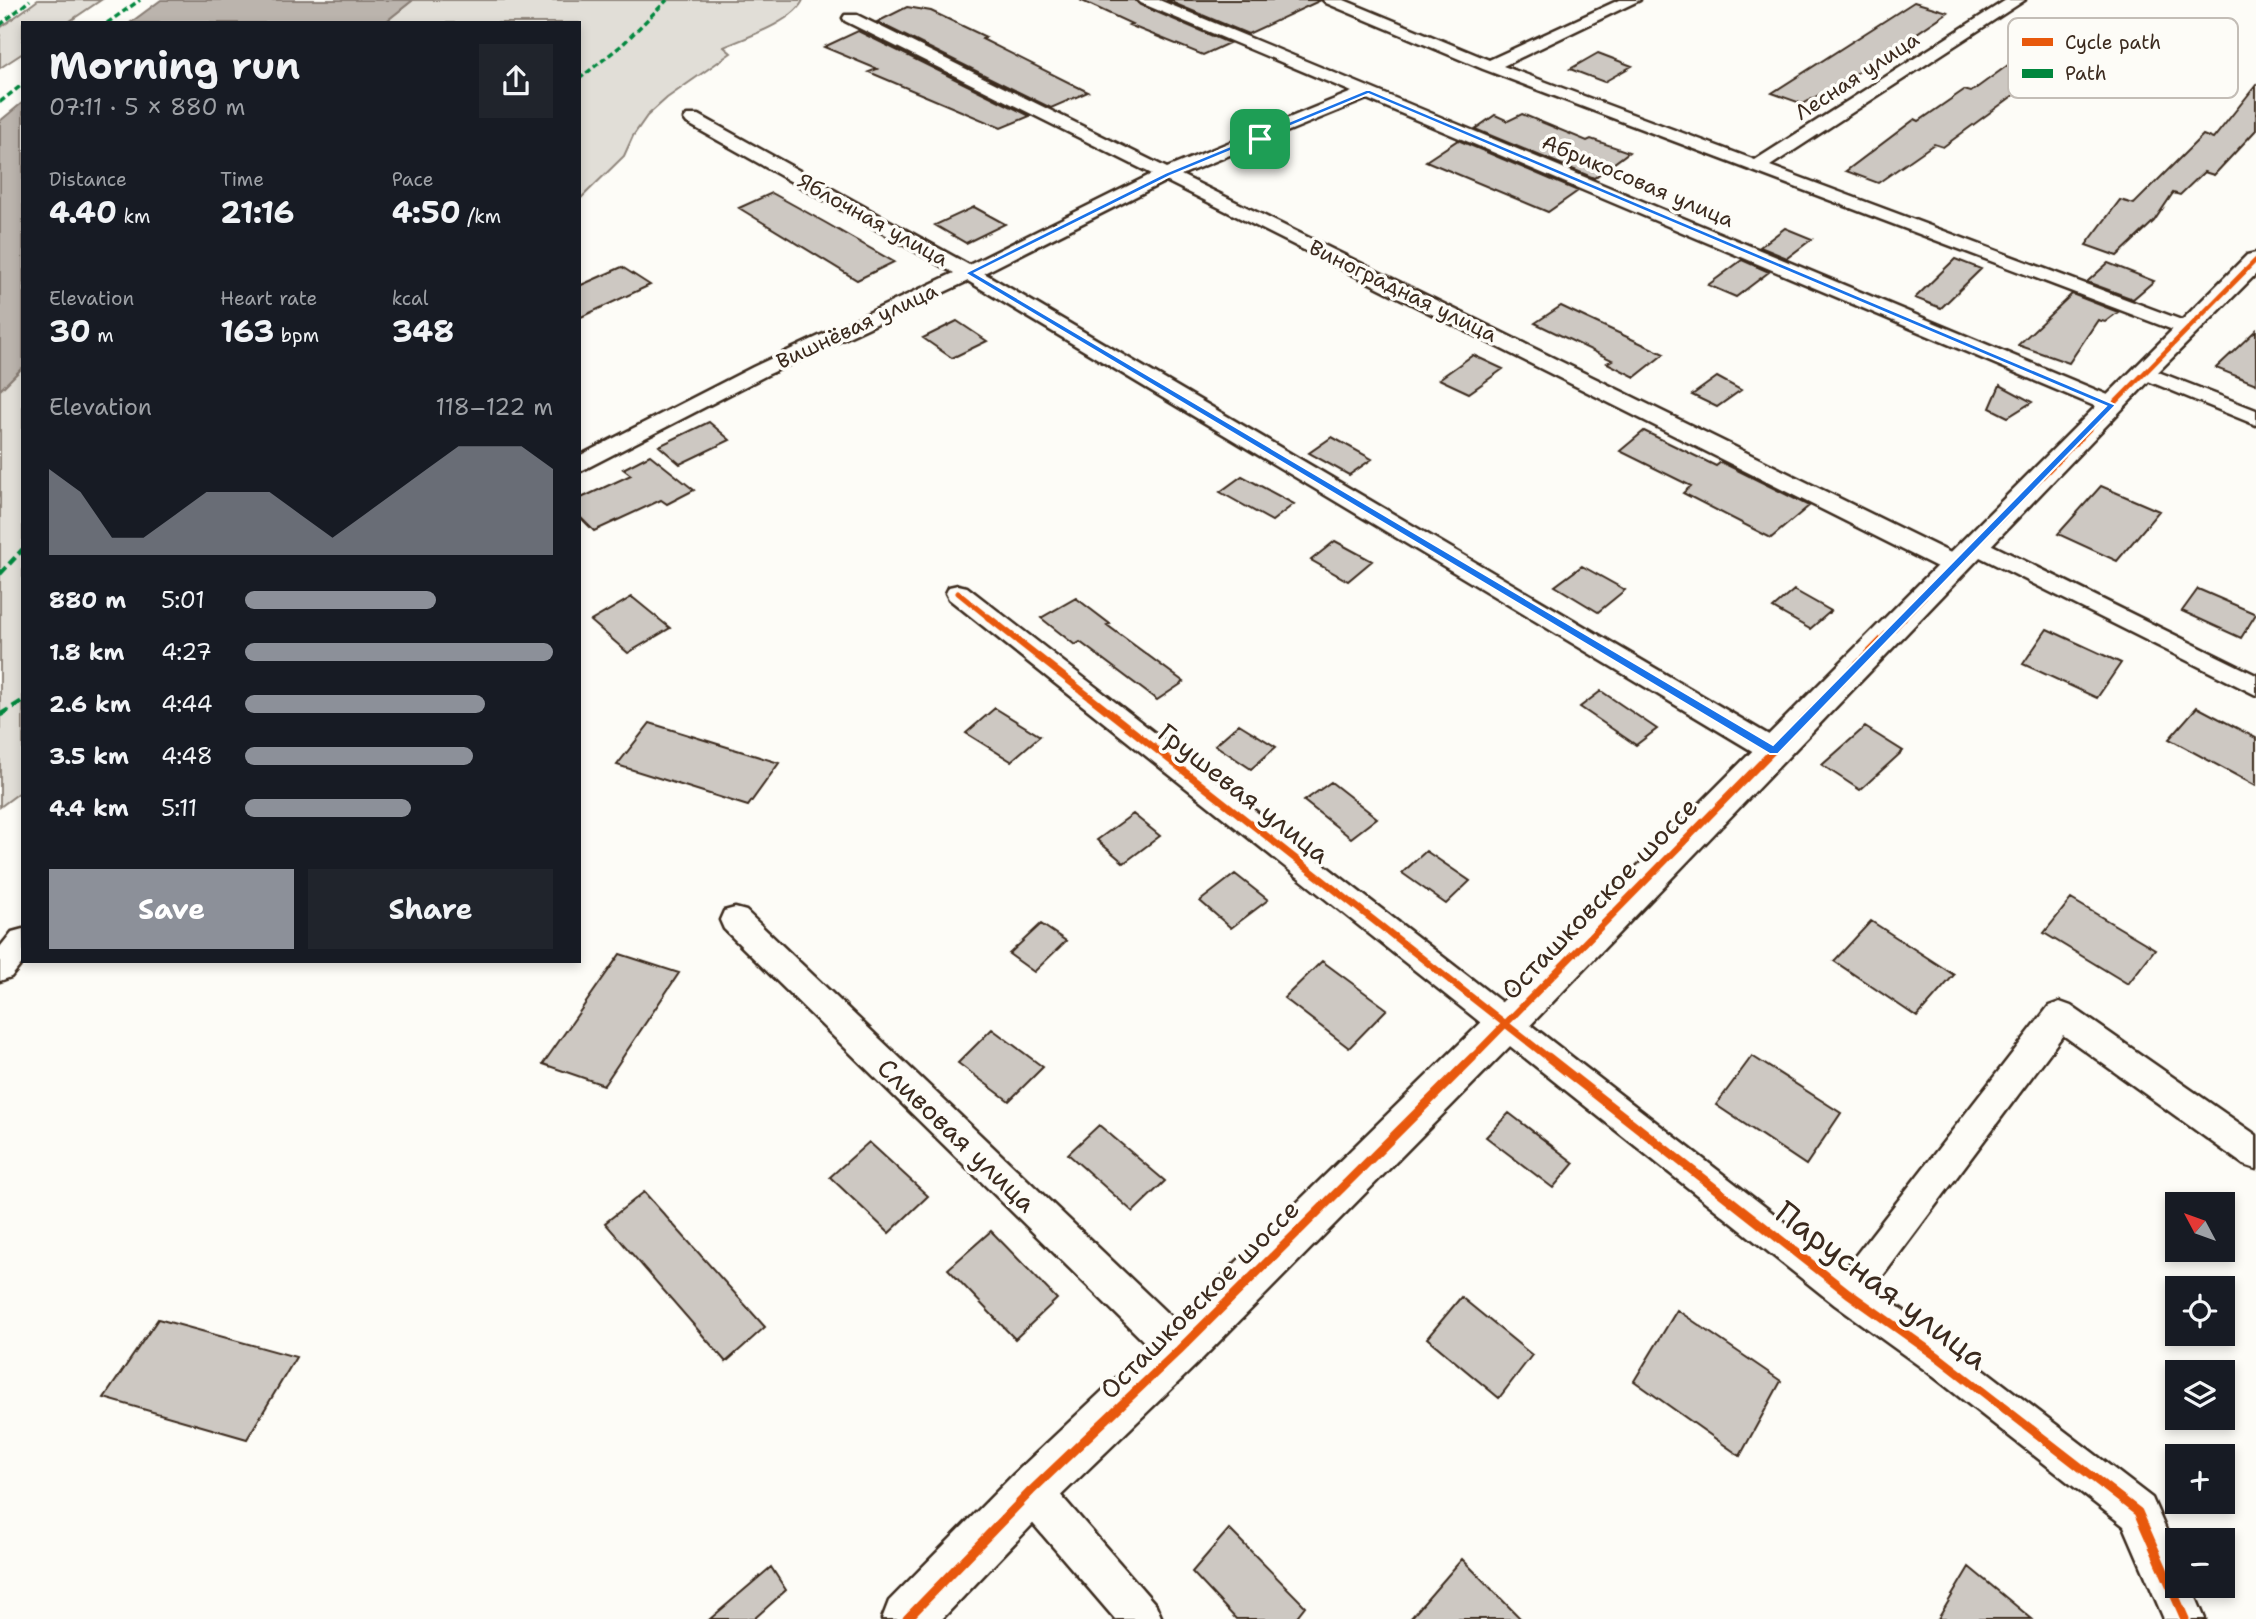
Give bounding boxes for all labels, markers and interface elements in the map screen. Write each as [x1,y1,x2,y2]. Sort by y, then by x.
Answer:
legend [2008,18,2238,98]
street label: Лесная улица [1789,25,1925,127]
text: Cycle path [2065,30,2161,55]
text: Morning run [49,40,300,91]
button: share [479,44,553,118]
text: Path [2065,61,2107,86]
text: 07:11 · 5 × 880 m [49,92,245,122]
pin [1230,109,1290,169]
icon: arrive [1241,120,1279,158]
street label: Абрикосовая улица [1538,128,1738,234]
text: Distance [49,167,127,192]
text: Time [220,167,264,192]
text: Pace [392,167,433,192]
street label: Яблочная улица [793,167,953,273]
text: 4.40 [49,192,117,233]
text: 21:16 [220,192,294,233]
text: 4:50 [392,192,461,233]
text: km [117,204,150,229]
text: /km [461,204,501,229]
street label: Виноградная улица [1304,233,1502,349]
street label: Вишнёвая улица [772,276,942,376]
text: Elevation [49,286,134,311]
text: Heart rate [220,286,317,311]
text: kcal [392,286,429,311]
text: 30 [49,311,91,352]
text: 163 [220,311,274,352]
text: 348 [392,311,454,352]
text: m [91,323,114,348]
text: bpm [274,323,319,348]
text: Elevation [49,392,152,422]
text: 118–122 m [436,392,553,422]
text: 880 m [49,585,126,615]
text: 5:01 [161,585,205,615]
text: 1.8 km [49,637,124,667]
text: 4:27 [161,637,212,667]
text: 2.6 km [49,689,131,719]
text: 4:44 [161,689,213,719]
street label: Грушевая улица [1151,715,1337,871]
text: 3.5 km [49,741,129,771]
text: 4:48 [161,741,213,771]
street label: Осташковское шоссе [1493,789,1705,1007]
text: 4.4 km [49,793,129,823]
text: 5:11 [161,793,197,823]
button: Save [49,869,294,949]
button: Share [308,869,553,949]
street label: Сливовая улица [870,1050,1044,1220]
street label: Парусная улица [1767,1191,1997,1379]
street label: Осташковское шоссе [1092,1192,1306,1406]
north arrow [2165,1192,2235,1262]
map controls [2165,1192,2235,1598]
button: locate [2165,1276,2235,1346]
button: layers [2165,1360,2235,1430]
button: + [2165,1444,2235,1514]
button: − [2165,1528,2235,1598]

